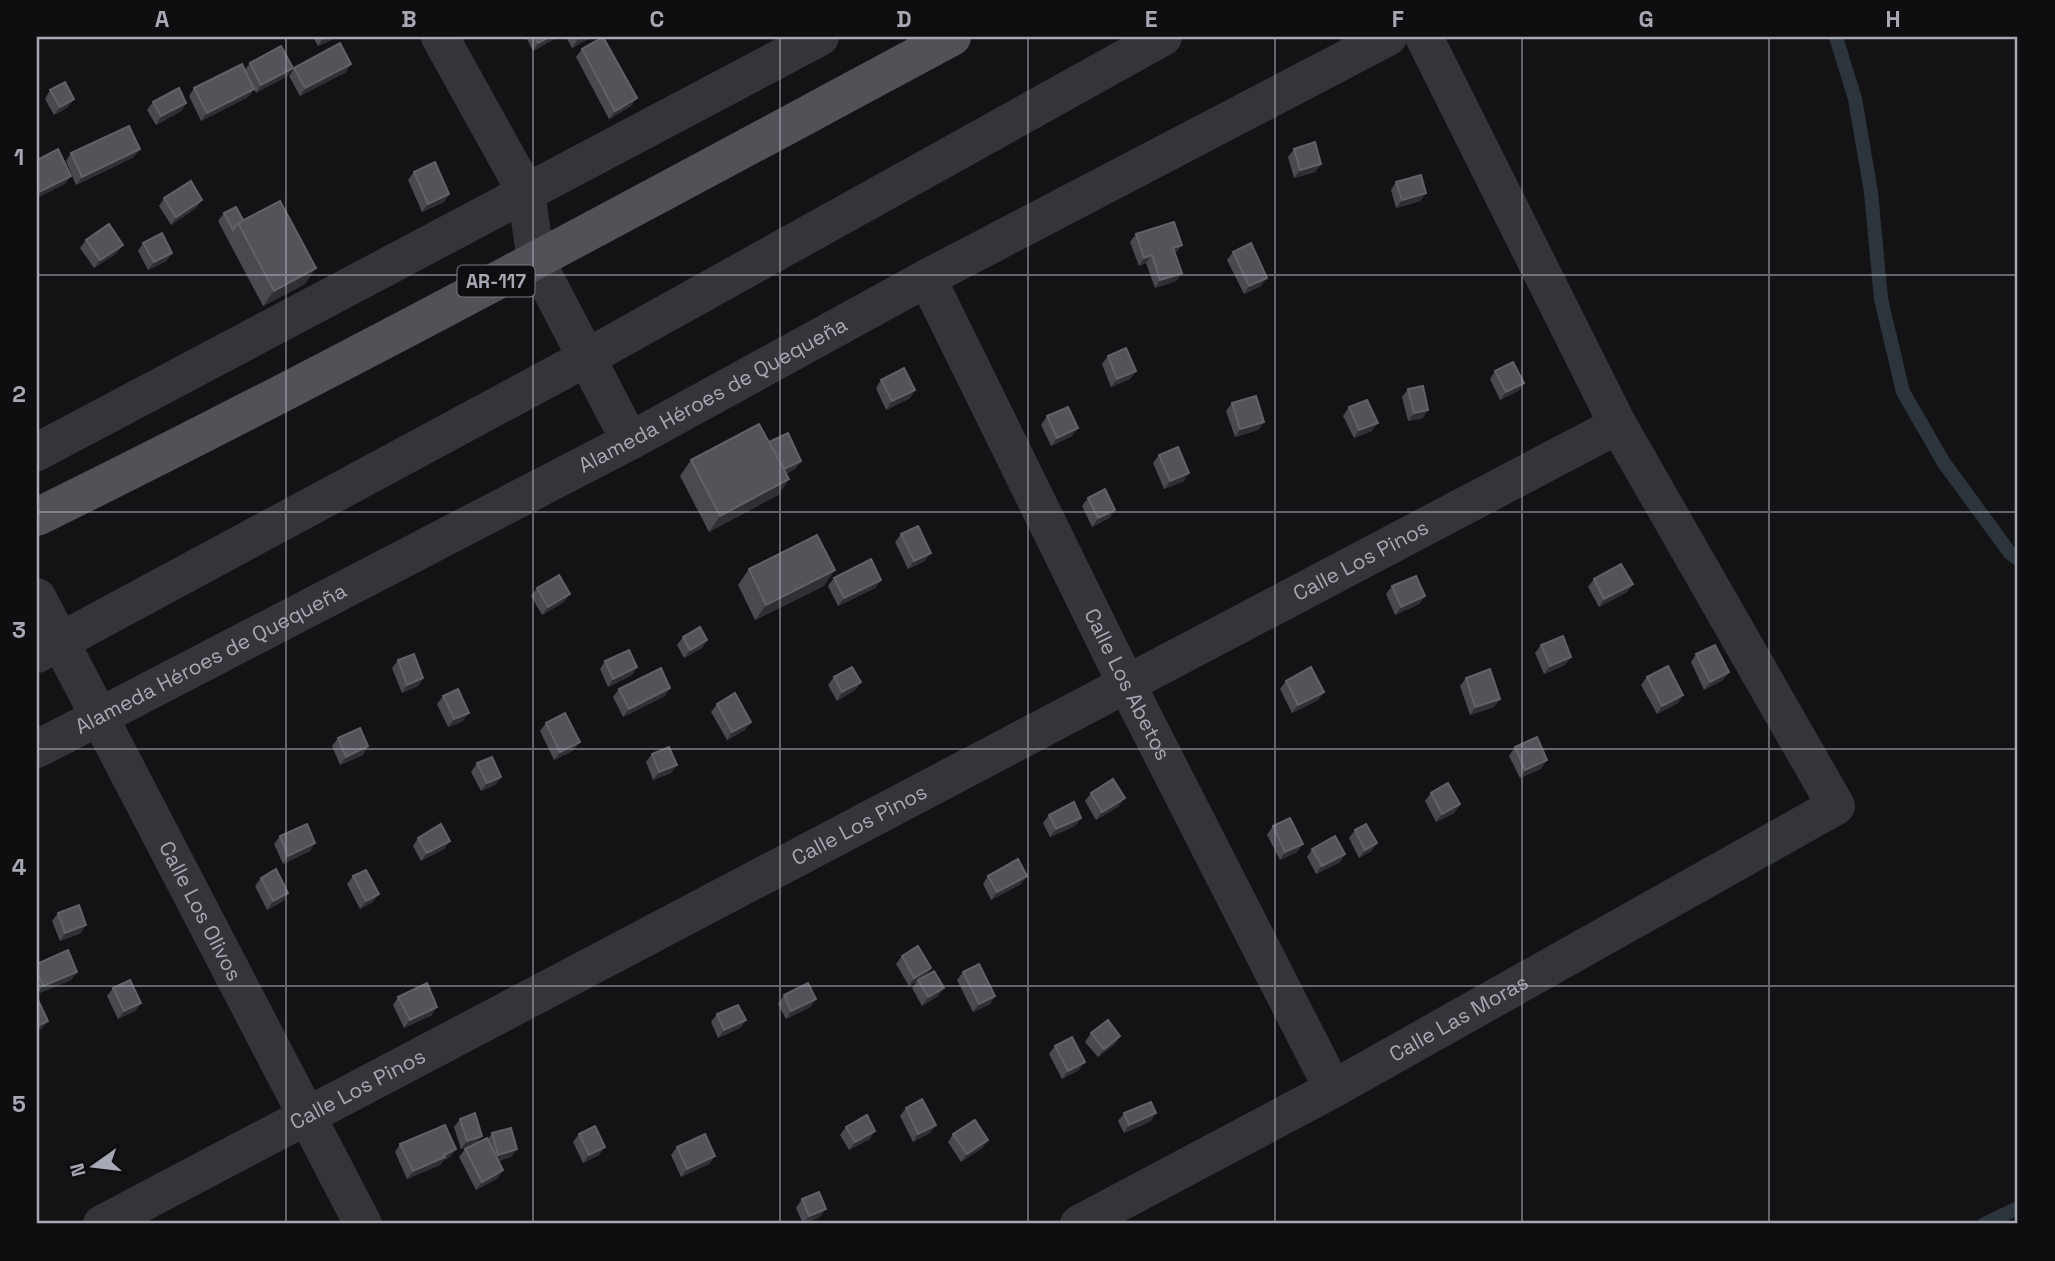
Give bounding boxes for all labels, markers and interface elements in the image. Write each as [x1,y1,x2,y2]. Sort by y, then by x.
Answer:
text: A [155,4,170,34]
text: B [401,4,417,34]
text: C [650,4,664,34]
text: D [896,4,912,34]
text: E [1145,4,1157,34]
text: F [1392,4,1404,34]
text: G [1638,4,1654,34]
text: H [1885,4,1901,34]
text: 1 [14,142,24,172]
road number: AR-117 [458,266,534,296]
street label: Alameda Héroes de Quequeña [574,310,852,478]
text: 2 [12,379,26,409]
street label: Calle Los Pinos [1288,513,1433,607]
street label: Alameda Héroes de Quequeña [70,577,351,740]
street label: Calle Los Abetos [1078,604,1177,765]
text: 3 [12,615,26,645]
street label: Calle Los Pinos [787,778,931,871]
street label: Calle Los Olivos [153,836,248,985]
text: 4 [12,852,27,882]
street label: Calle Las Moras [1384,968,1533,1068]
street label: Calle Los Pinos [285,1042,430,1136]
text: 5 [12,1089,26,1119]
north arrow [60,1132,130,1202]
text: N [64,1161,92,1179]

